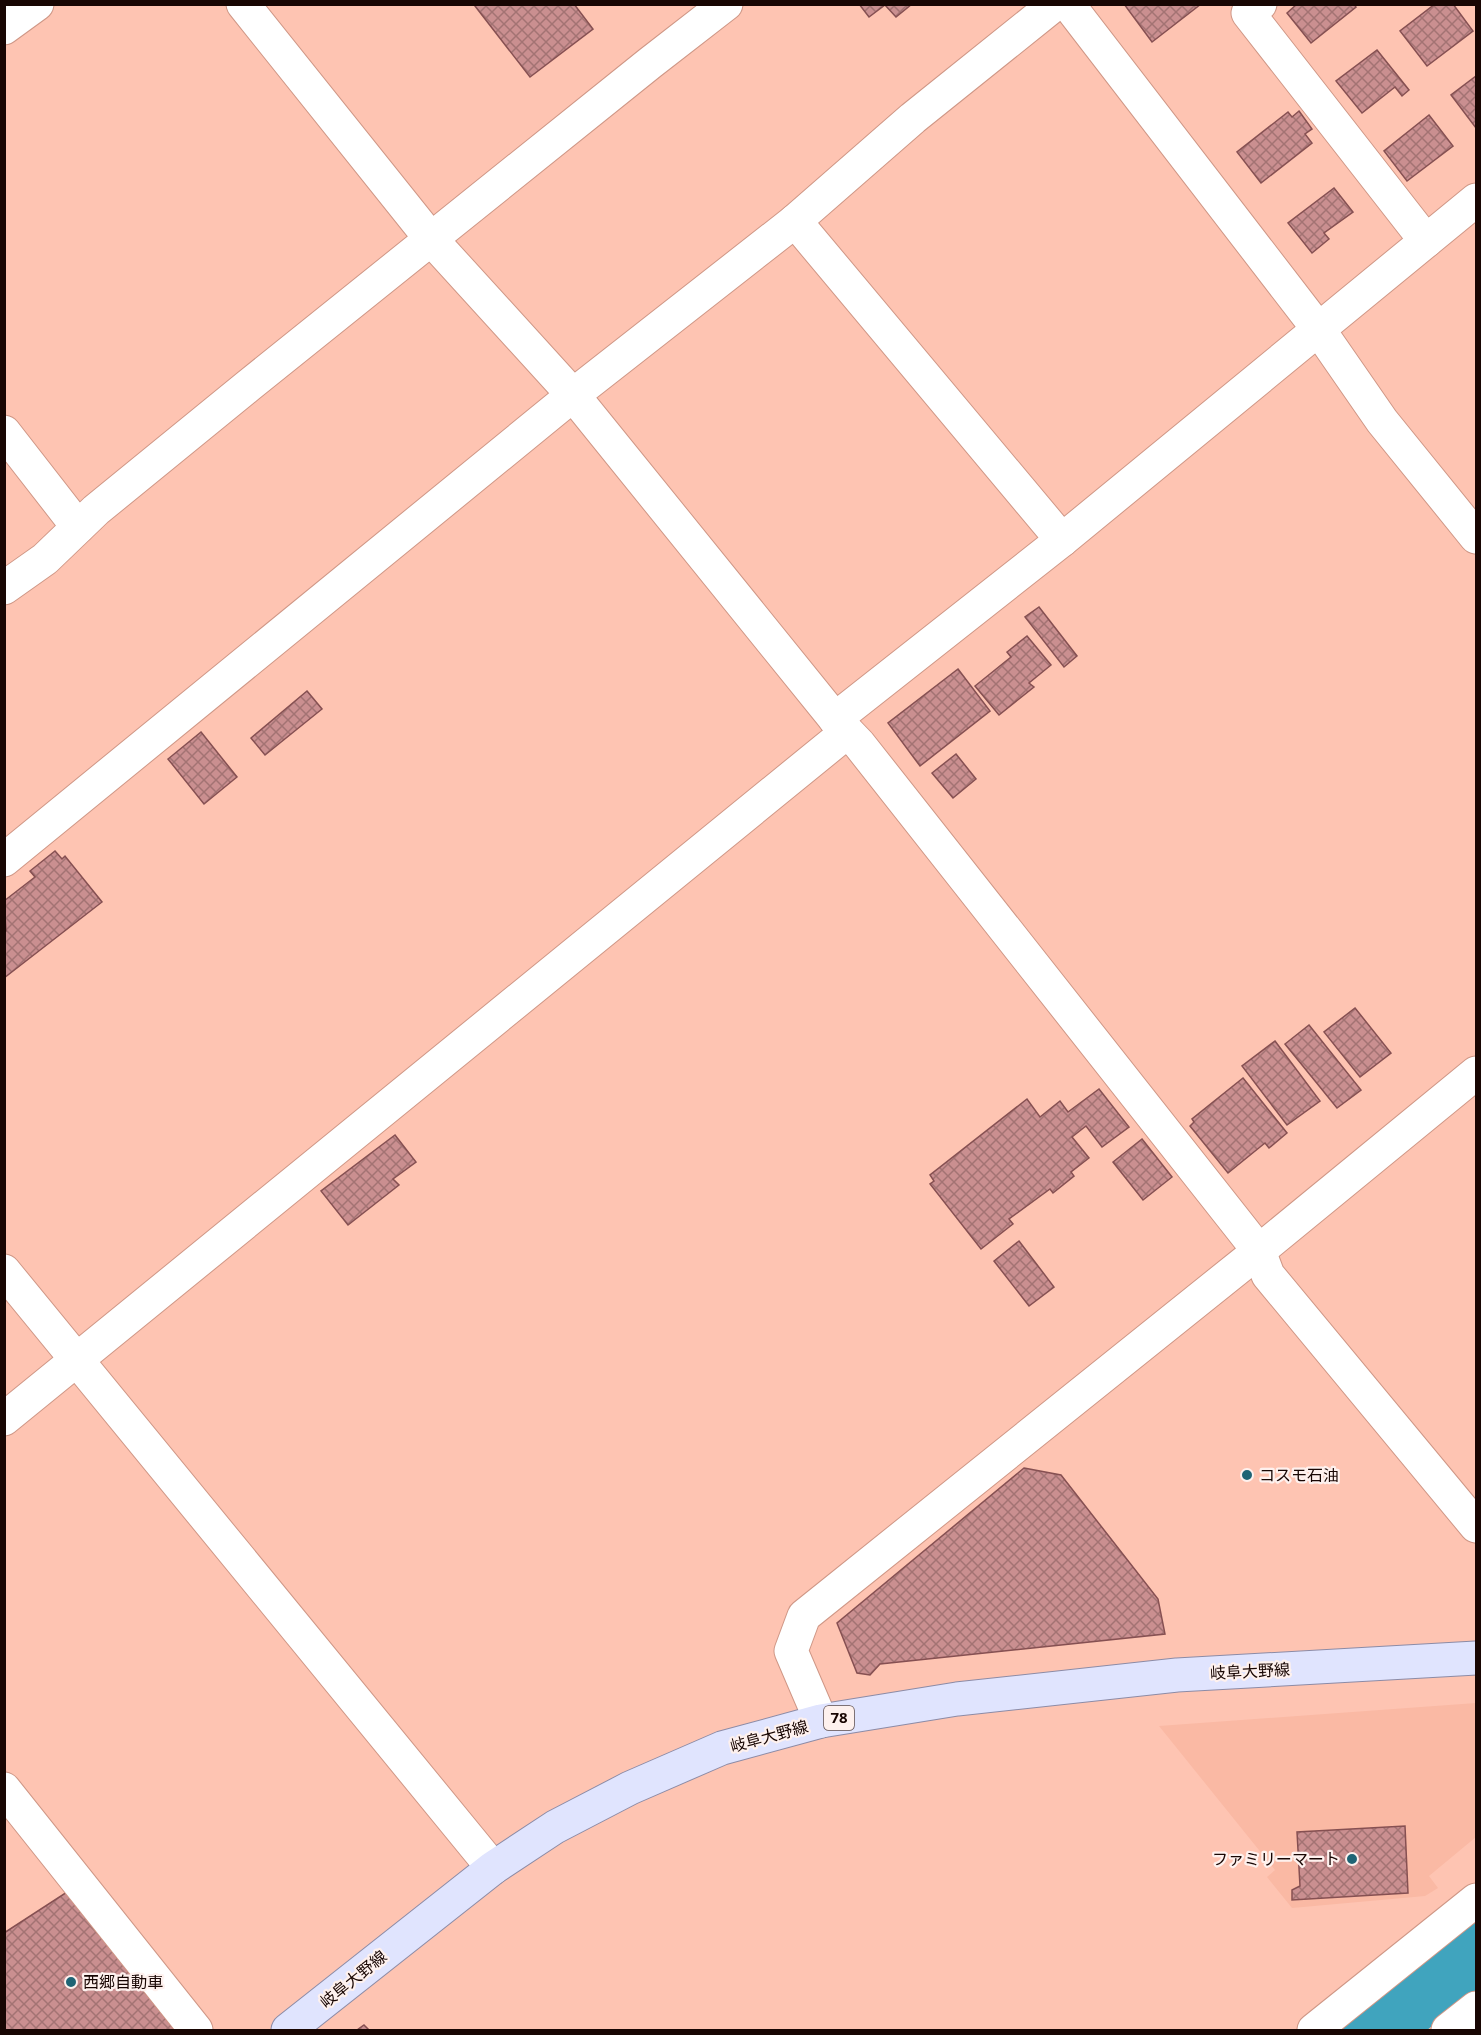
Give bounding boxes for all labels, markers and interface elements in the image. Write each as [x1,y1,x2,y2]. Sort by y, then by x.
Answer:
place label: コスモ石油 [1259,1464,1339,1486]
marker: コスモ石油 [1240,1468,1254,1482]
street label: 岐阜大野線 [1209,1658,1291,1684]
road number: 78 [824,1706,854,1730]
street label: 岐阜大野線 [728,1715,810,1757]
place label: ファミリーマート [1212,1848,1340,1870]
marker: ファミリーマート [1345,1852,1359,1866]
street label: 岐阜大野線 [315,1945,391,2013]
place label: 西郷自動車 [83,1971,163,1993]
marker: 西郷自動車 [64,1975,78,1989]

